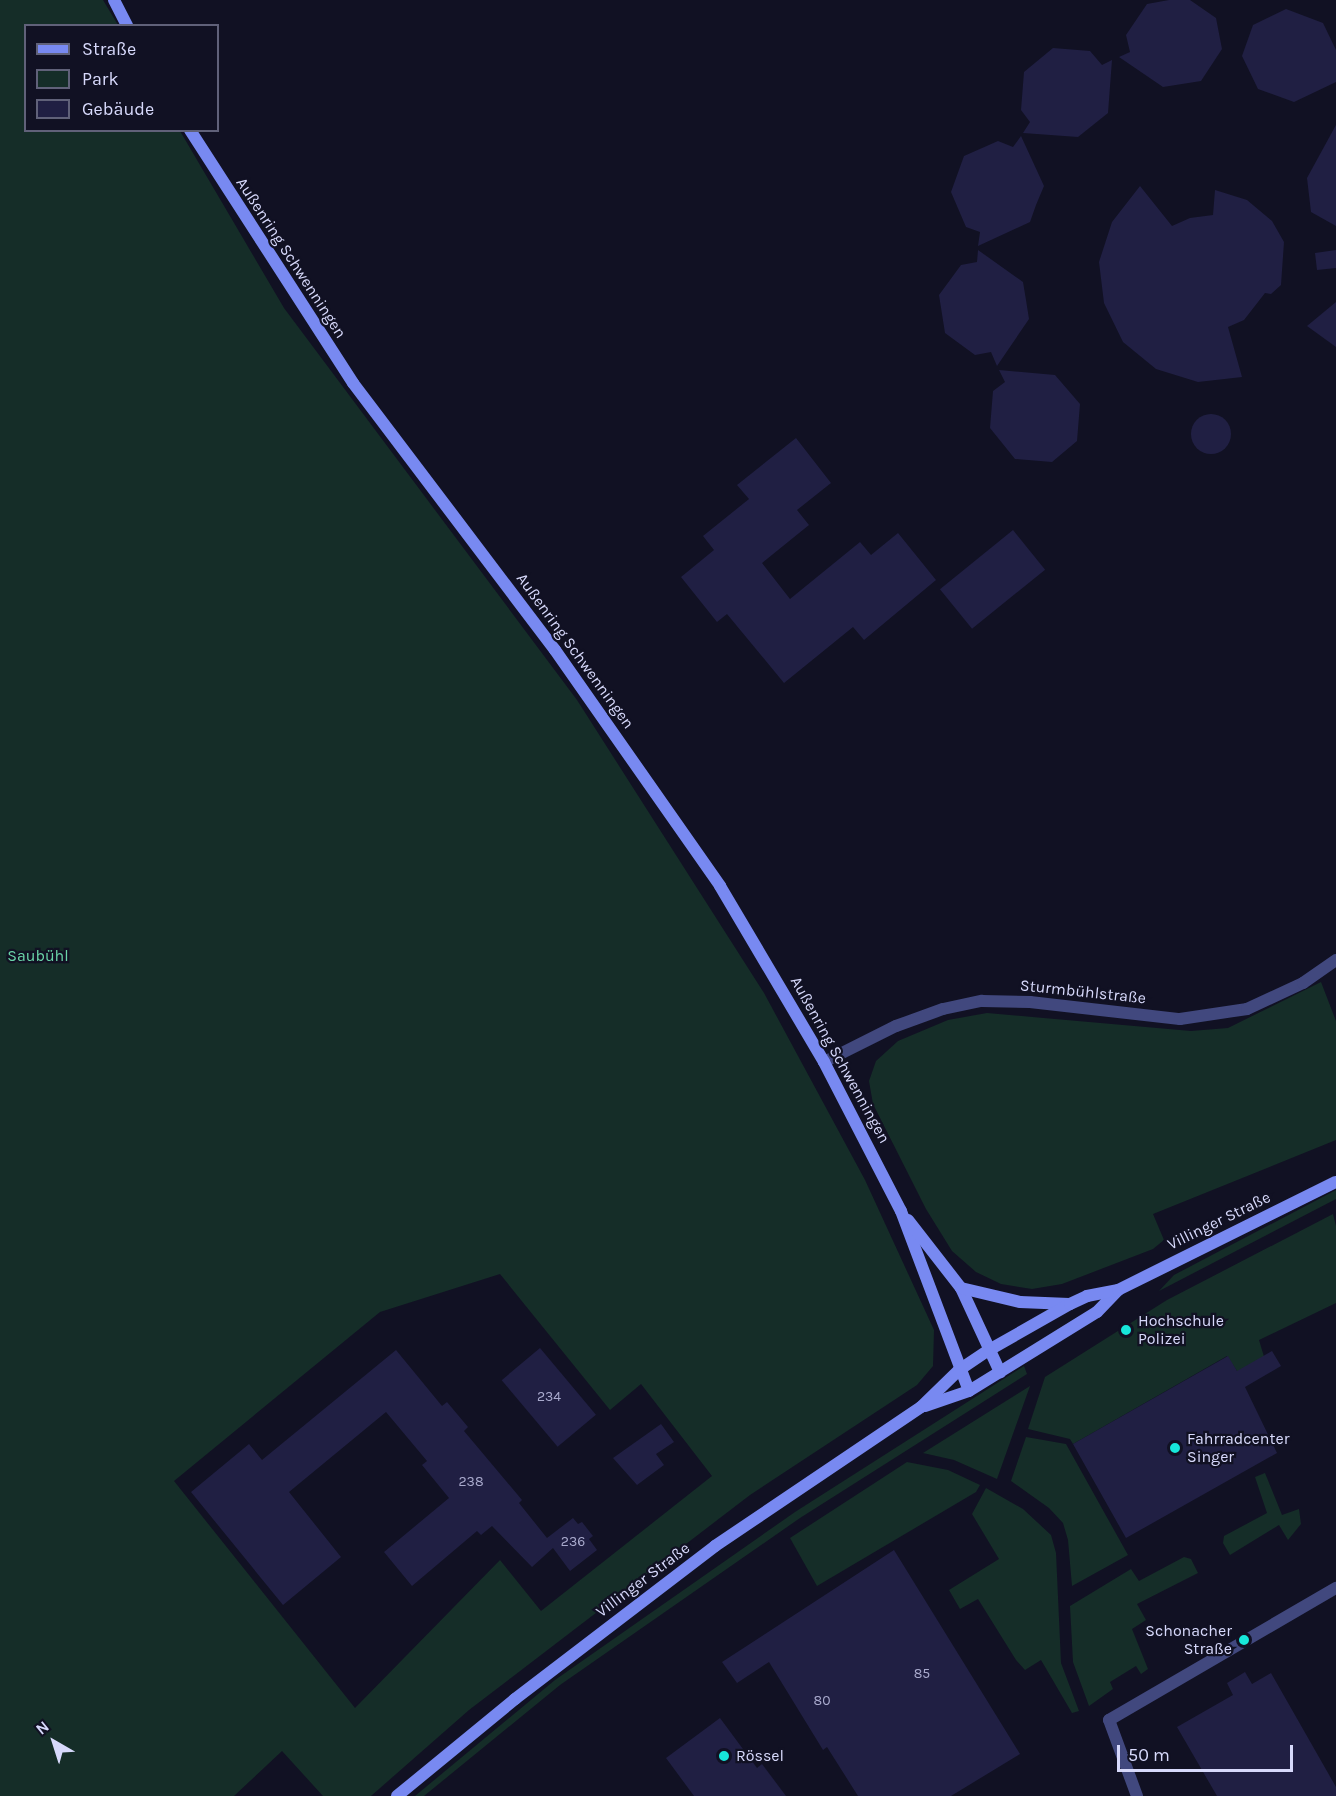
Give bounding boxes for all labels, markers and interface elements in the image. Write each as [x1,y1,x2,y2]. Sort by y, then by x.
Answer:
legend [24,24,219,132]
text: Straße [82,38,136,60]
text: Park [82,68,119,90]
text: Gebäude [82,98,154,120]
street label: Außenring Schwenningen [232,174,350,342]
street label: Außenring Schwenningen [512,569,638,733]
park label: Saubühl [7,946,69,966]
street label: Außenring Schwenningen [786,973,894,1147]
street label: Sturmbühlstraße [1019,976,1147,1008]
street label: Villinger Straße [1164,1188,1274,1254]
place label: Hochschule Polizei [1138,1311,1224,1349]
marker: Hochschule Polizei [1119,1323,1133,1337]
house number: 234 [537,1389,561,1405]
place label: Fahrradcenter Singer [1187,1429,1289,1467]
marker: Fahrradcenter Singer [1168,1441,1182,1455]
house number: 238 [459,1474,483,1490]
house number: 236 [561,1534,585,1550]
street label: Villinger Straße [592,1539,694,1621]
place label: Schonacher Straße [1145,1621,1232,1659]
marker: Schonacher Straße [1237,1633,1251,1647]
house number: 85 [914,1666,930,1682]
house number: 80 [814,1693,830,1709]
north arrow [24,1712,84,1772]
text: N [32,1717,53,1739]
scale bar [1120,1733,1296,1771]
text: 50 m [1128,1744,1170,1766]
place label: Rössel [736,1746,784,1766]
marker: Rössel [717,1749,731,1763]

